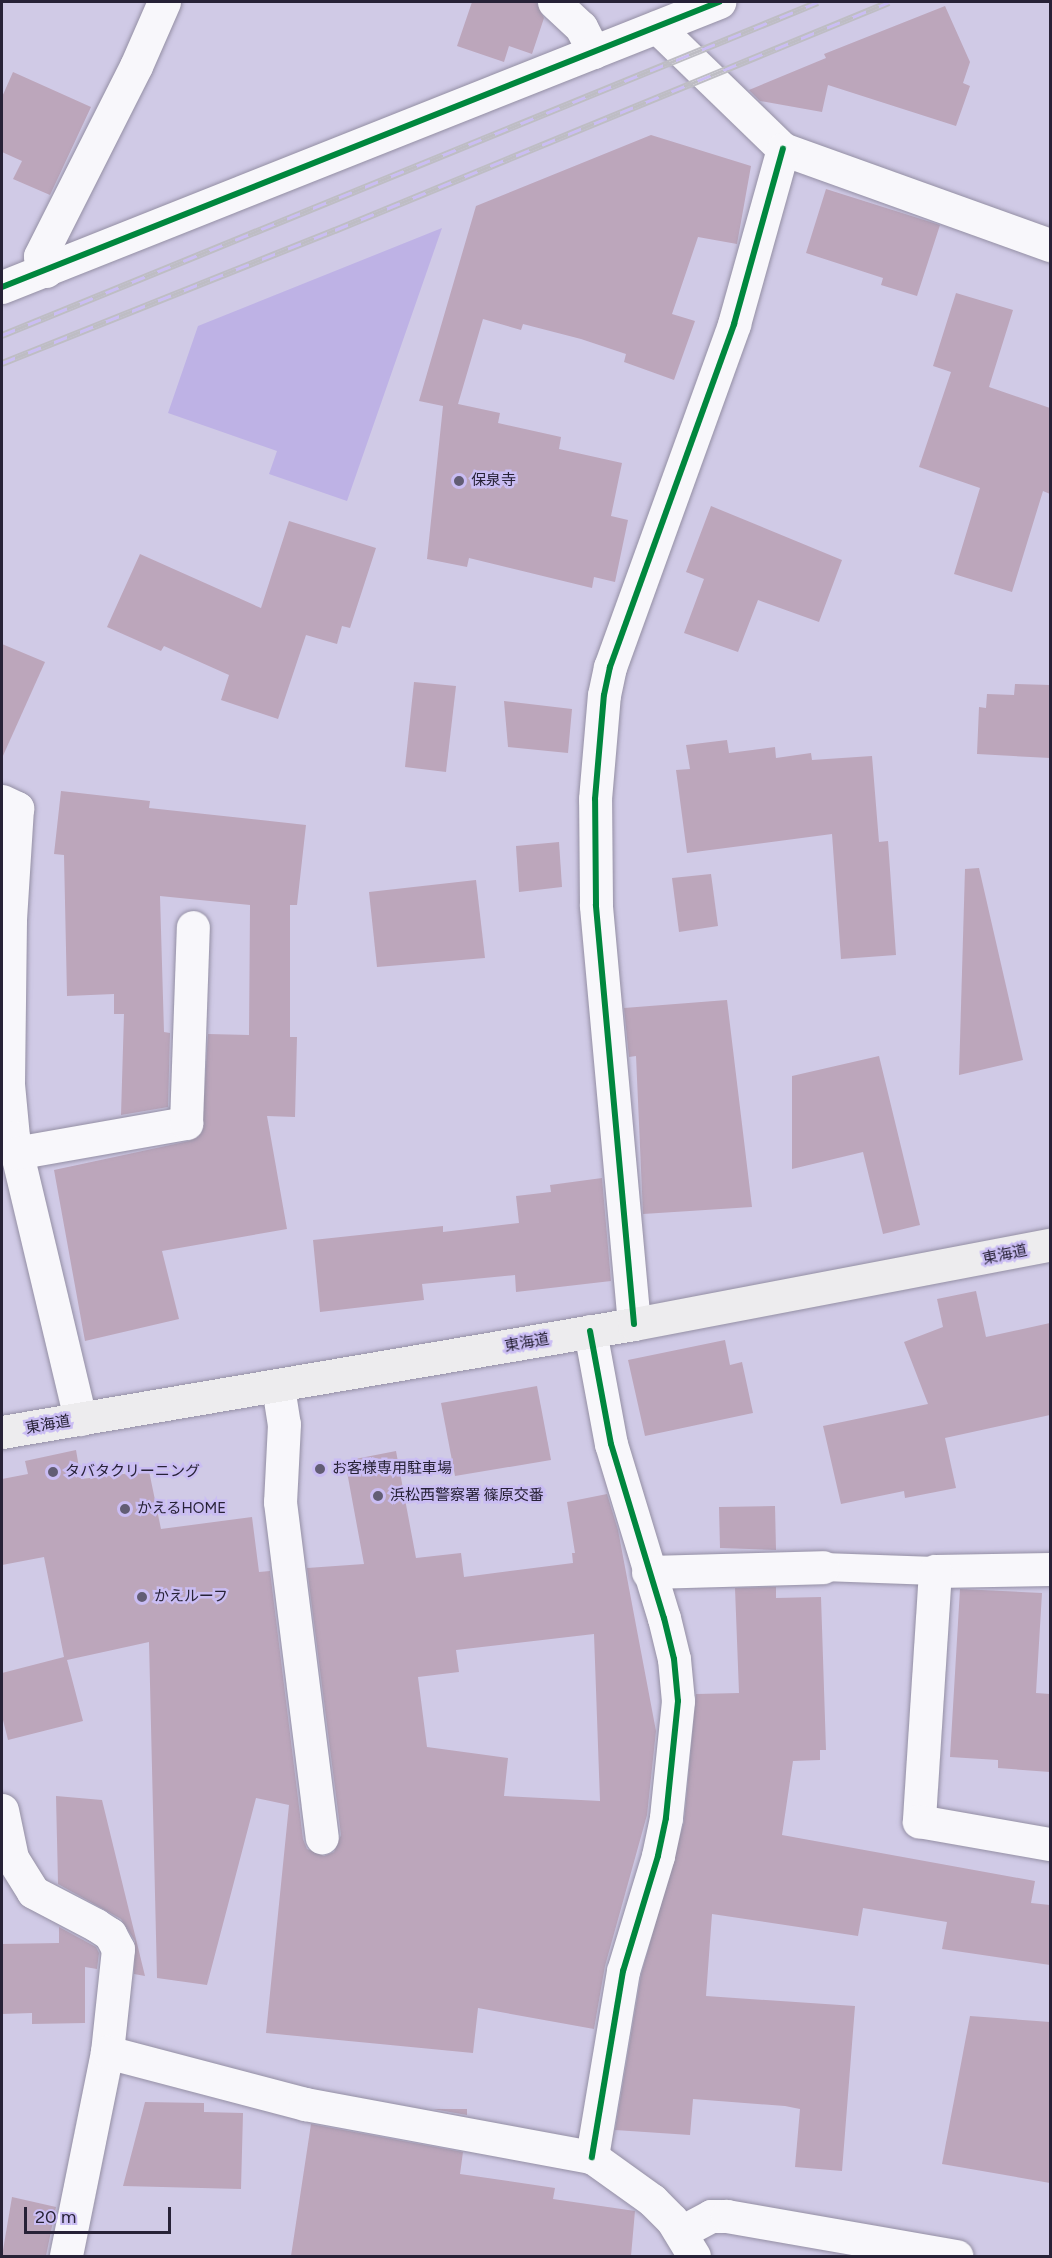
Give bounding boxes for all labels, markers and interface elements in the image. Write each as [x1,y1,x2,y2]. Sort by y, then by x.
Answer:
place label: 保泉寺 [471,472,516,490]
marker: 保泉寺 [452,474,466,488]
street label: 東海道 [981,1242,1029,1268]
street label: 東海道 [503,1330,551,1356]
street label: 東海道 [24,1412,72,1438]
place label: お客様専用駐車場 [332,1460,452,1478]
marker: お客様専用駐車場 [313,1462,327,1476]
place label: タバタクリーニング [65,1463,200,1481]
marker: タバタクリーニング [46,1465,60,1479]
place label: 浜松西警察署 篠原交番 [390,1487,544,1505]
marker: 浜松西警察署 篠原交番 [371,1489,385,1503]
place label: かえるHOME [137,1500,226,1518]
marker: かえるHOME [118,1502,132,1516]
place label: かえルーフ [154,1588,229,1606]
marker: かえルーフ [135,1590,149,1604]
scale bar [27,2195,174,2233]
text: 20 m [35,2206,76,2228]

